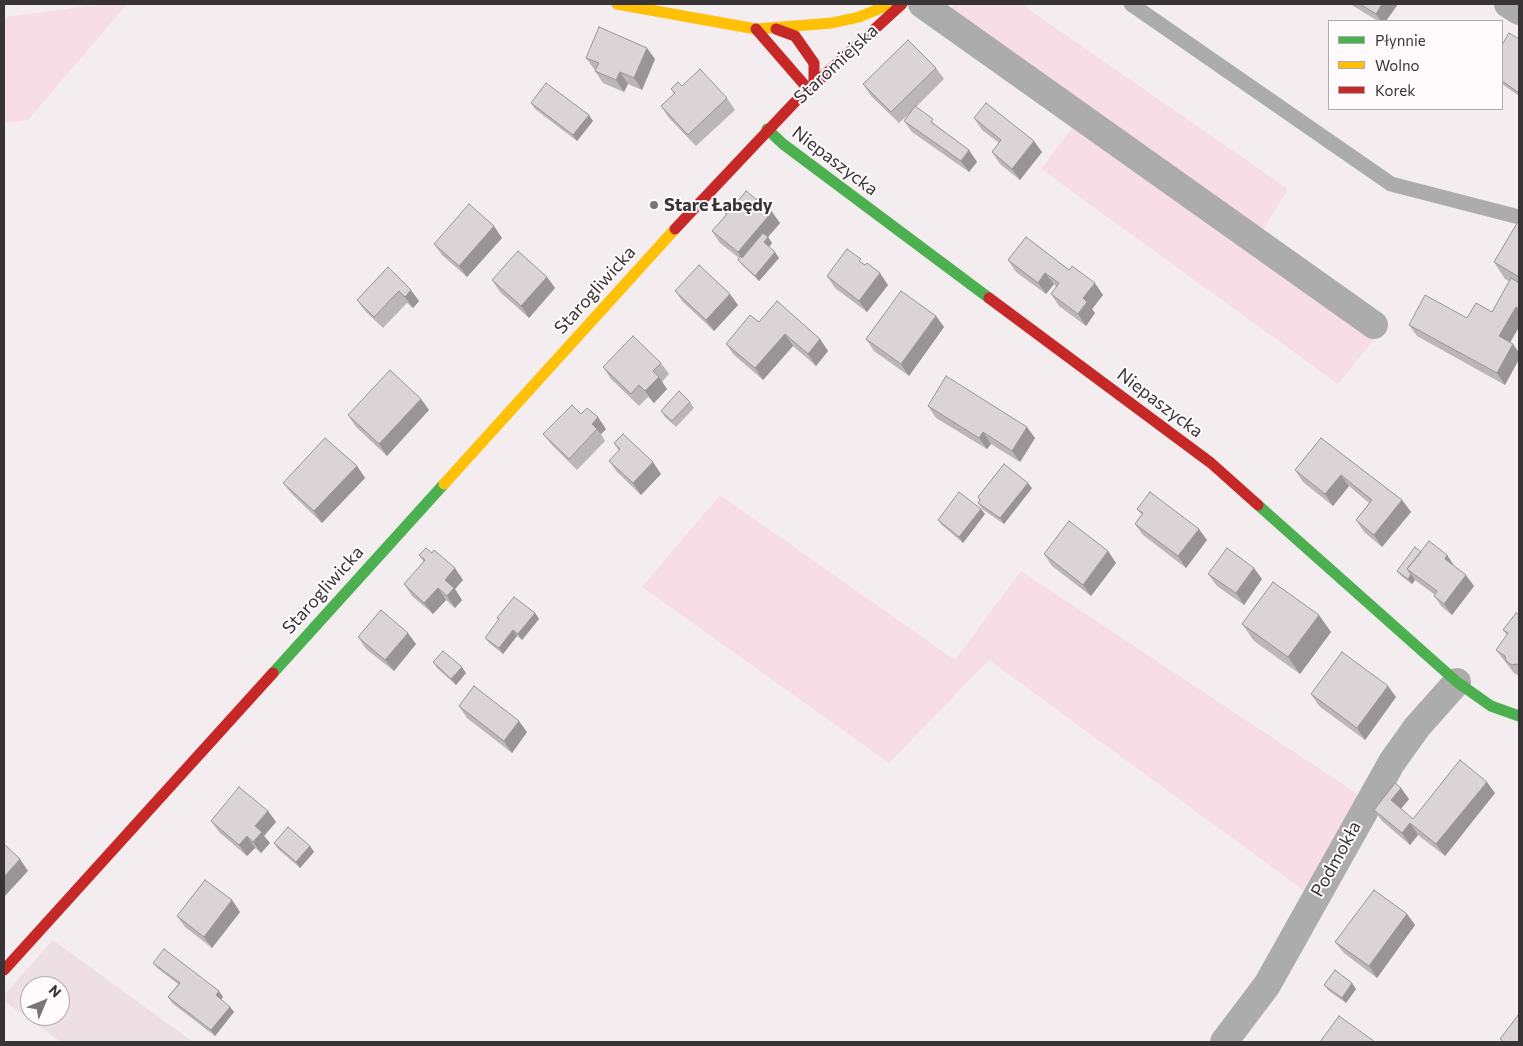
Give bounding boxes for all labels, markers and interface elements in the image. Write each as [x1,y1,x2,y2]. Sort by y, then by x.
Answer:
street label: Staromiejska [790,20,882,108]
legend [1328,20,1503,110]
text: Płynnie [1375,31,1426,49]
text: Wolno [1375,56,1420,74]
text: Korek [1375,81,1415,99]
street label: Niepaszycka [788,122,882,200]
place label: Stare Łabędy [664,194,773,216]
marker: Stare Łabędy [648,199,660,211]
street label: Starogliwicka [550,242,640,338]
street label: Niepaszycka [1113,364,1207,442]
street label: Starogliwicka [278,542,368,638]
street label: Podmokła [1306,817,1366,901]
north arrow [20,976,70,1026]
text: N [46,981,65,1000]

